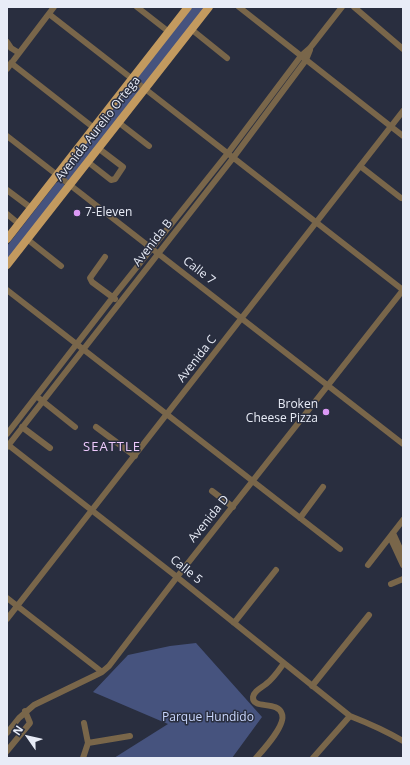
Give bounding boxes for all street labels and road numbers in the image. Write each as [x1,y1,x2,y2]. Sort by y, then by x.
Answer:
street label: Avenida Aurelio Ortega [53,74,143,184]
street label: Avenida B [130,217,176,269]
street label: Calle 7 [180,254,218,288]
street label: Avenida C [174,333,220,385]
street label: Avenida D [186,492,232,546]
street label: Calle 5 [167,553,205,587]

